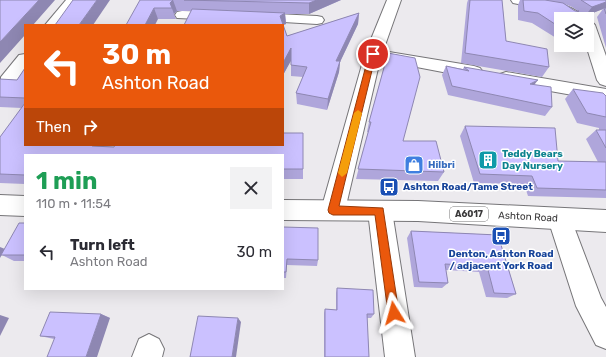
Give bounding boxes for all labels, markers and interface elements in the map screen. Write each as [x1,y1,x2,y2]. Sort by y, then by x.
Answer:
map controls [554,12,594,52]
button: layers [554,12,594,52]
pin [356,37,390,71]
text: 30 m [102,38,171,71]
icon: left [36,40,88,92]
icon: arrive [362,43,384,65]
text: Ashton Road [102,72,209,94]
icon: right [79,116,101,138]
text: Then [36,118,71,136]
place label: Teddy Bears Day Nursery [502,148,563,172]
building icon: Teddy Bears Day Nursery [477,149,499,171]
shop icon: Hilbri [403,154,425,176]
place label: Hilbri [428,159,455,171]
text: 1 min [36,167,97,195]
button: close [230,167,272,209]
bus stop icon: Ashton Road/Tame Street [378,176,400,198]
place label: Ashton Road/Tame Street [403,181,533,193]
text: 110 m · 11:54 [36,196,111,211]
road number: A6017 [450,207,488,221]
street label: Ashton Road [498,209,558,225]
bus stop icon: Denton, Ashton Road / adjacent York Road [490,225,512,247]
text: Turn left [70,236,135,254]
icon: left [36,241,58,263]
text: 30 m [236,243,272,261]
place label: Denton, Ashton Road / adjacent York Road [449,248,553,272]
text: Ashton Road [70,254,148,269]
position arrow [373,292,415,334]

